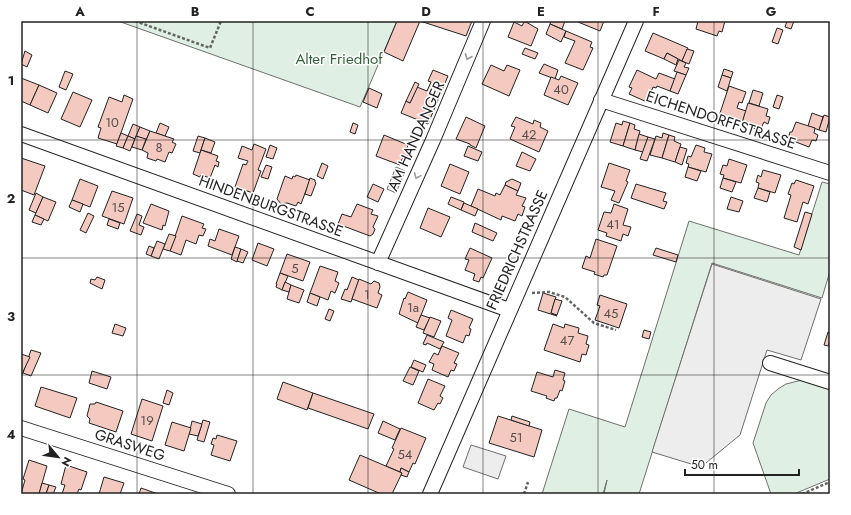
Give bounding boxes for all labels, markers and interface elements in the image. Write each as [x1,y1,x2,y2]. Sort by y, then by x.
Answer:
text: A [74,2,85,21]
text: B [191,2,200,21]
text: C [305,2,315,21]
text: D [421,2,431,21]
text: E [537,2,545,21]
text: F [652,2,660,21]
text: G [766,2,777,21]
park label: Alter Friedhof [295,48,383,70]
one-way arrow [465,53,473,60]
text: 1 [8,71,14,90]
street label: AM HANDANGER [382,77,450,195]
house number: 40 [553,80,569,99]
street label: EICHENDORFFSTRASSE [643,85,799,155]
house number: 10 [105,113,119,132]
house number: 42 [522,125,536,144]
house number: 8 [155,138,163,157]
street label: HINDENBURGSTRASSE [196,170,346,242]
one-way arrow [414,172,422,180]
street label: FRIEDRICHSTRASSE [481,186,553,314]
text: 2 [7,189,15,208]
house number: 15 [111,198,125,217]
house number: 41 [606,215,620,234]
house number: 5 [291,259,299,278]
house number: 1 [364,285,370,304]
house number: 1a [407,298,419,317]
house number: 45 [604,304,618,323]
text: 3 [7,307,15,326]
house number: 47 [560,331,574,350]
house number: 19 [140,411,154,430]
street label: GRASWEG [92,423,168,467]
text: 4 [6,425,16,444]
house number: 51 [509,428,523,447]
north arrow [38,437,78,477]
house number: 54 [398,445,413,464]
scale bar [685,451,799,477]
text: N [58,454,76,470]
text: 50 m [691,456,718,474]

